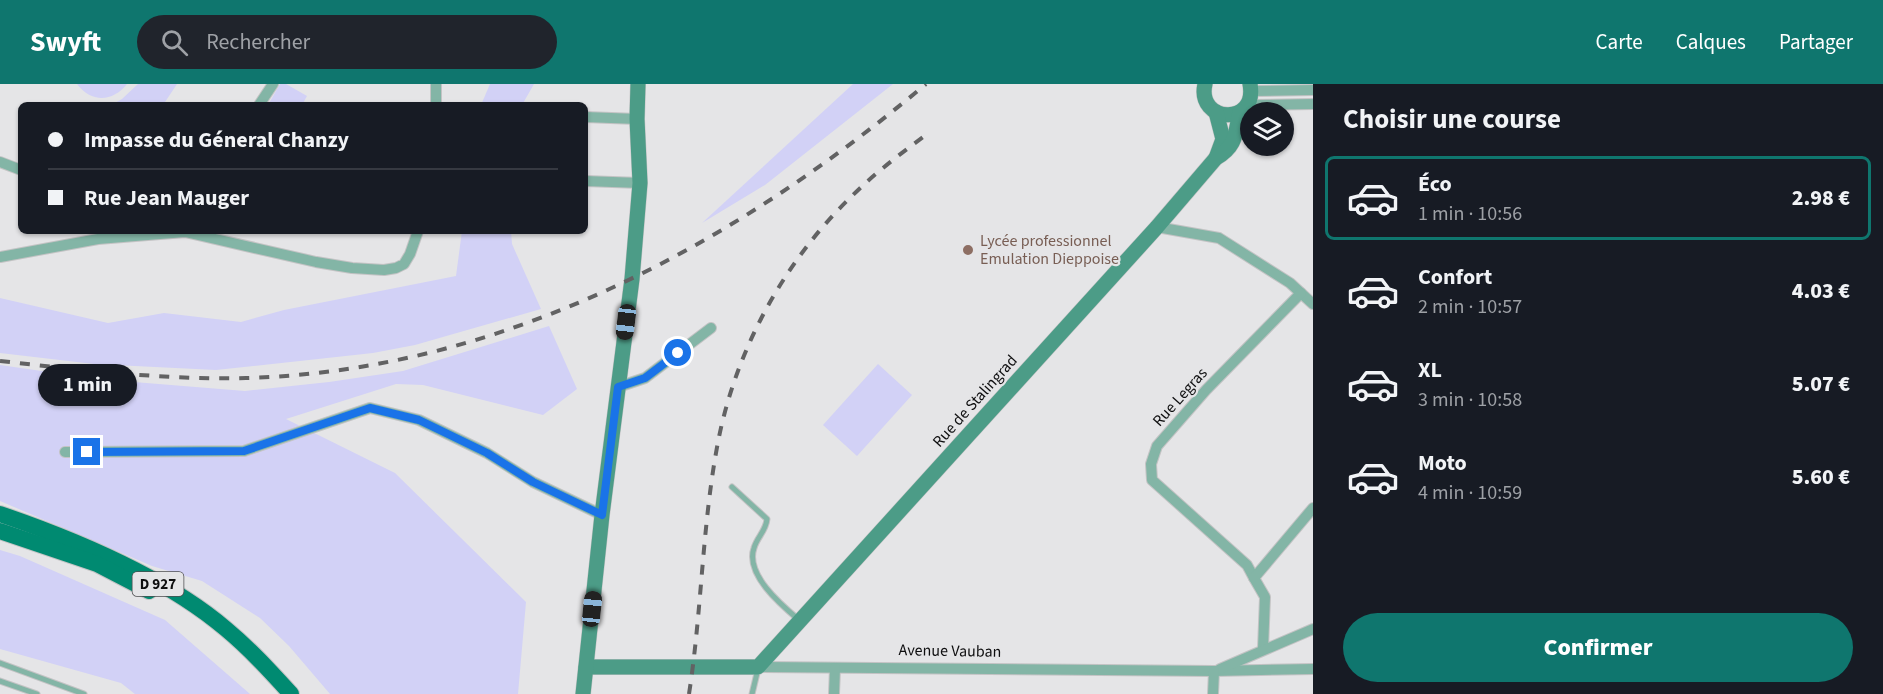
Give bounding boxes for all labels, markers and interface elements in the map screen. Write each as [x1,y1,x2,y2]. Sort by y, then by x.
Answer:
search box [137,15,557,69]
text: Swyft [30,22,101,62]
icon: search [158,26,191,59]
text: Rechercher [206,26,310,58]
text: Carte [1596,27,1643,57]
text: Calques [1676,27,1746,57]
text: Partager [1779,27,1853,57]
text: Choisir une course [1343,100,1561,139]
map controls [1240,102,1294,156]
button: layers [1240,102,1294,156]
text: Impasse du Géneral Chanzy [84,124,349,156]
text: Éco [1418,168,1452,200]
icon: car [1346,171,1400,225]
text: Rue Jean Mauger [84,182,249,214]
text: 2.98 € [1792,182,1850,214]
text: 1 min · 10:56 [1418,200,1522,228]
place label: Lycée professionnel Emulation Dieppoise [980,230,1119,270]
marker: Lycée professionnel Emulation Dieppoise [961,243,975,257]
text: Confort [1418,261,1492,293]
icon: car [1346,264,1400,318]
text: 4.03 € [1792,275,1850,307]
text: 2 min · 10:57 [1418,293,1522,321]
car [615,303,637,341]
route start [664,339,691,366]
street label: Rue de Stalingrad [928,350,1022,452]
text: XL [1418,354,1442,386]
icon: car [1346,357,1400,411]
street label: Rue Legras [1148,363,1213,431]
callout: 1 min [38,365,136,407]
text: 5.07 € [1792,368,1850,400]
text: 1 min [63,371,112,399]
text: 3 min · 10:58 [1418,386,1522,414]
route end [73,438,100,465]
text: Moto [1418,447,1467,479]
icon: car [1346,450,1400,504]
text: 5.60 € [1792,461,1850,493]
text: 4 min · 10:59 [1418,479,1522,507]
road number: D 927 [132,572,184,596]
car [581,590,603,628]
button: Confirmer [1343,613,1853,682]
street label: Avenue Vauban [899,639,1001,663]

